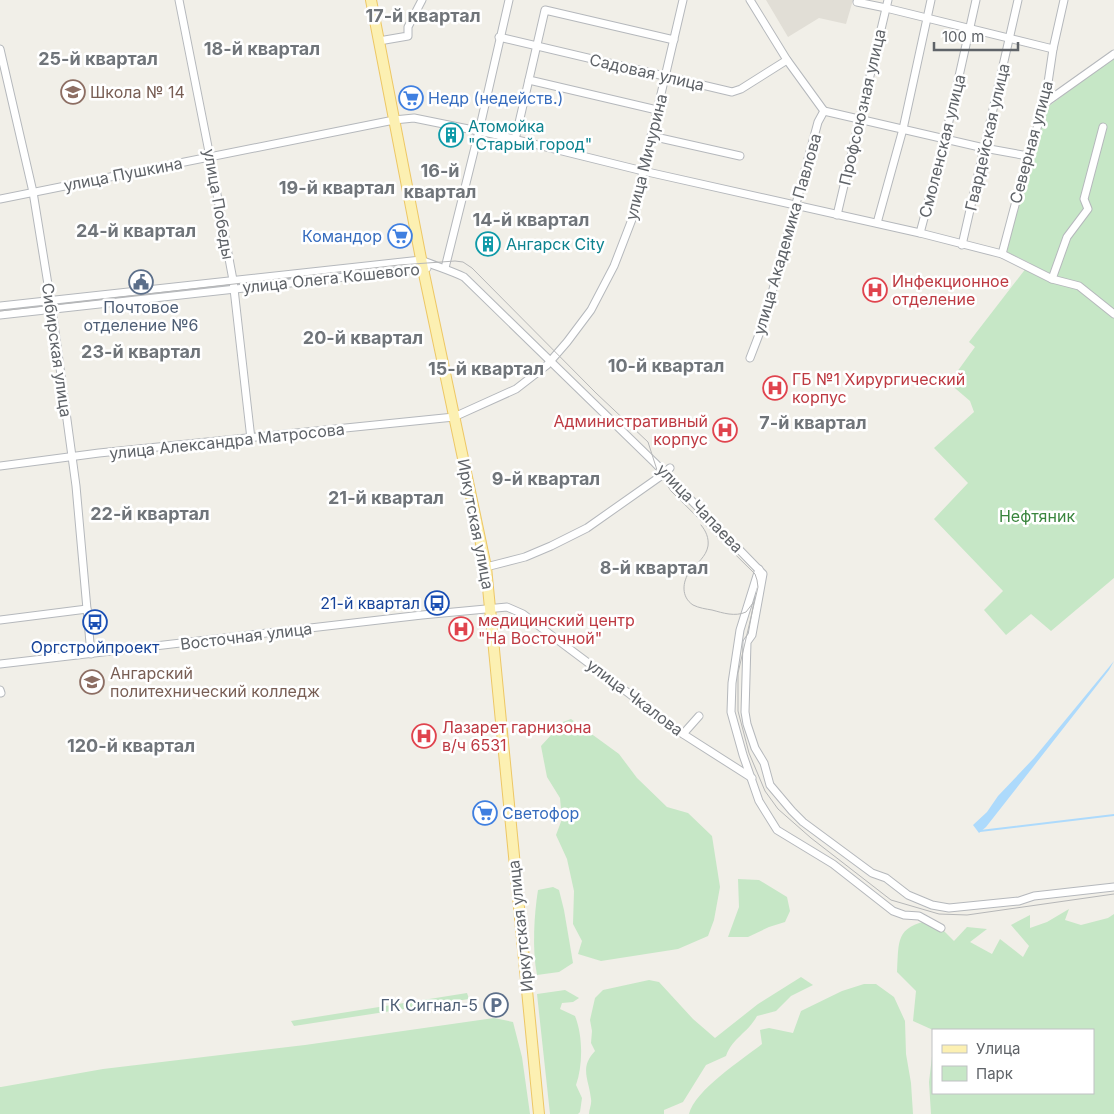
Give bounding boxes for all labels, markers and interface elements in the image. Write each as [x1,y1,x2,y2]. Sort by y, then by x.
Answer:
district label: 17-й квартал [365,5,481,26]
scale bar [934,20,1018,52]
street label: Профсоюзная улица [834,27,890,187]
text: 100 m [942,27,984,46]
district label: 18-й квартал [204,38,320,59]
district label: 25-й квартал [38,48,158,69]
street label: Садовая улица [588,49,706,95]
street label: Гвардейская улица [960,61,1014,213]
street label: Смоленская улица [914,72,970,220]
street label: Северная улица [1005,78,1057,206]
school or university icon: Школа № 14 [60,79,86,105]
place label: Школа № 14 [90,82,185,102]
supermarket icon: Недр (недейств.) [398,85,424,111]
place label: Недр (недейств.) [428,88,563,108]
street label: улица Мичурина [621,92,671,222]
place label: Атомойка "Старый город" [468,116,592,154]
building icon: Атомойка "Старый город" [438,122,464,148]
street label: улица Академика Павлова [749,131,825,337]
street label: улица Победы [199,147,239,261]
street label: улица Пушкина [62,153,184,195]
district label: 16-й квартал [404,160,476,202]
district label: 19-й квартал [279,177,395,198]
district label: 14-й квартал [473,209,589,230]
district label: 24-й квартал [76,220,196,241]
supermarket icon: Командор [387,223,413,249]
place label: Командор [302,226,382,246]
building icon: Ангарск City [475,231,501,257]
place label: Ангарск City [506,234,605,254]
street label: улица Олега Кошевого [241,259,421,297]
public building icon: Почтовое отделение №6 [128,269,154,295]
place label: Инфекционное отделение [892,271,1009,309]
hospital icon: Инфекционное отделение [862,277,888,303]
street label: Сибирская улица [38,282,76,418]
place label: Почтовое отделение №6 [83,297,199,335]
district label: 20-й квартал [303,327,423,348]
district label: 23-й квартал [81,341,201,362]
district label: 10-й квартал [608,355,724,376]
district label: 15-й квартал [428,358,544,379]
place label: ГБ №1 Хирургический корпус [792,369,965,407]
hospital icon: ГБ №1 Хирургический корпус [762,375,788,401]
place label: Административный корпус [554,411,708,449]
district label: 7-й квартал [759,412,867,433]
hospital icon: Административный корпус [712,417,738,443]
street label: улица Александра Матросова [108,419,346,463]
street label: Иркутская улица [454,457,498,591]
street label: улица Чапаева [653,459,747,557]
district label: 9-й квартал [492,468,600,489]
district label: 21-й квартал [328,487,444,508]
district label: 22-й квартал [90,503,210,524]
park label: Нефтяник [999,506,1075,526]
district label: 8-й квартал [600,557,708,578]
bus stop icon: 21-й квартал [424,590,450,616]
place label: 21-й квартал [320,593,420,613]
bus stop icon: Оргстройпроект [82,609,108,635]
place label: медицинский центр "На Восточной" [478,610,635,648]
hospital icon: медицинский центр "На Восточной" [448,616,474,642]
street label: Восточная улица [179,618,313,654]
place label: Оргстройпроект [31,637,160,657]
street label: улица Чкалова [583,654,687,740]
place label: Ангарский политехнический колледж [110,663,320,701]
school or university icon: Ангарский политехнический колледж [79,669,105,695]
place label: Лазарет гарнизона в/ч 6531 [442,717,592,755]
hospital icon: Лазарет гарнизона в/ч 6531 [411,723,437,749]
district label: 120-й квартал [67,735,195,756]
supermarket icon: Светофор [472,800,498,826]
place label: Светофор [502,803,579,823]
street label: Иркутская улица [503,859,537,993]
parking icon: ГК Сигнал-5 [483,992,509,1018]
place label: ГК Сигнал-5 [380,995,478,1015]
legend [932,1029,1094,1094]
text: Улица [976,1039,1020,1058]
text: Парк [976,1064,1013,1083]

